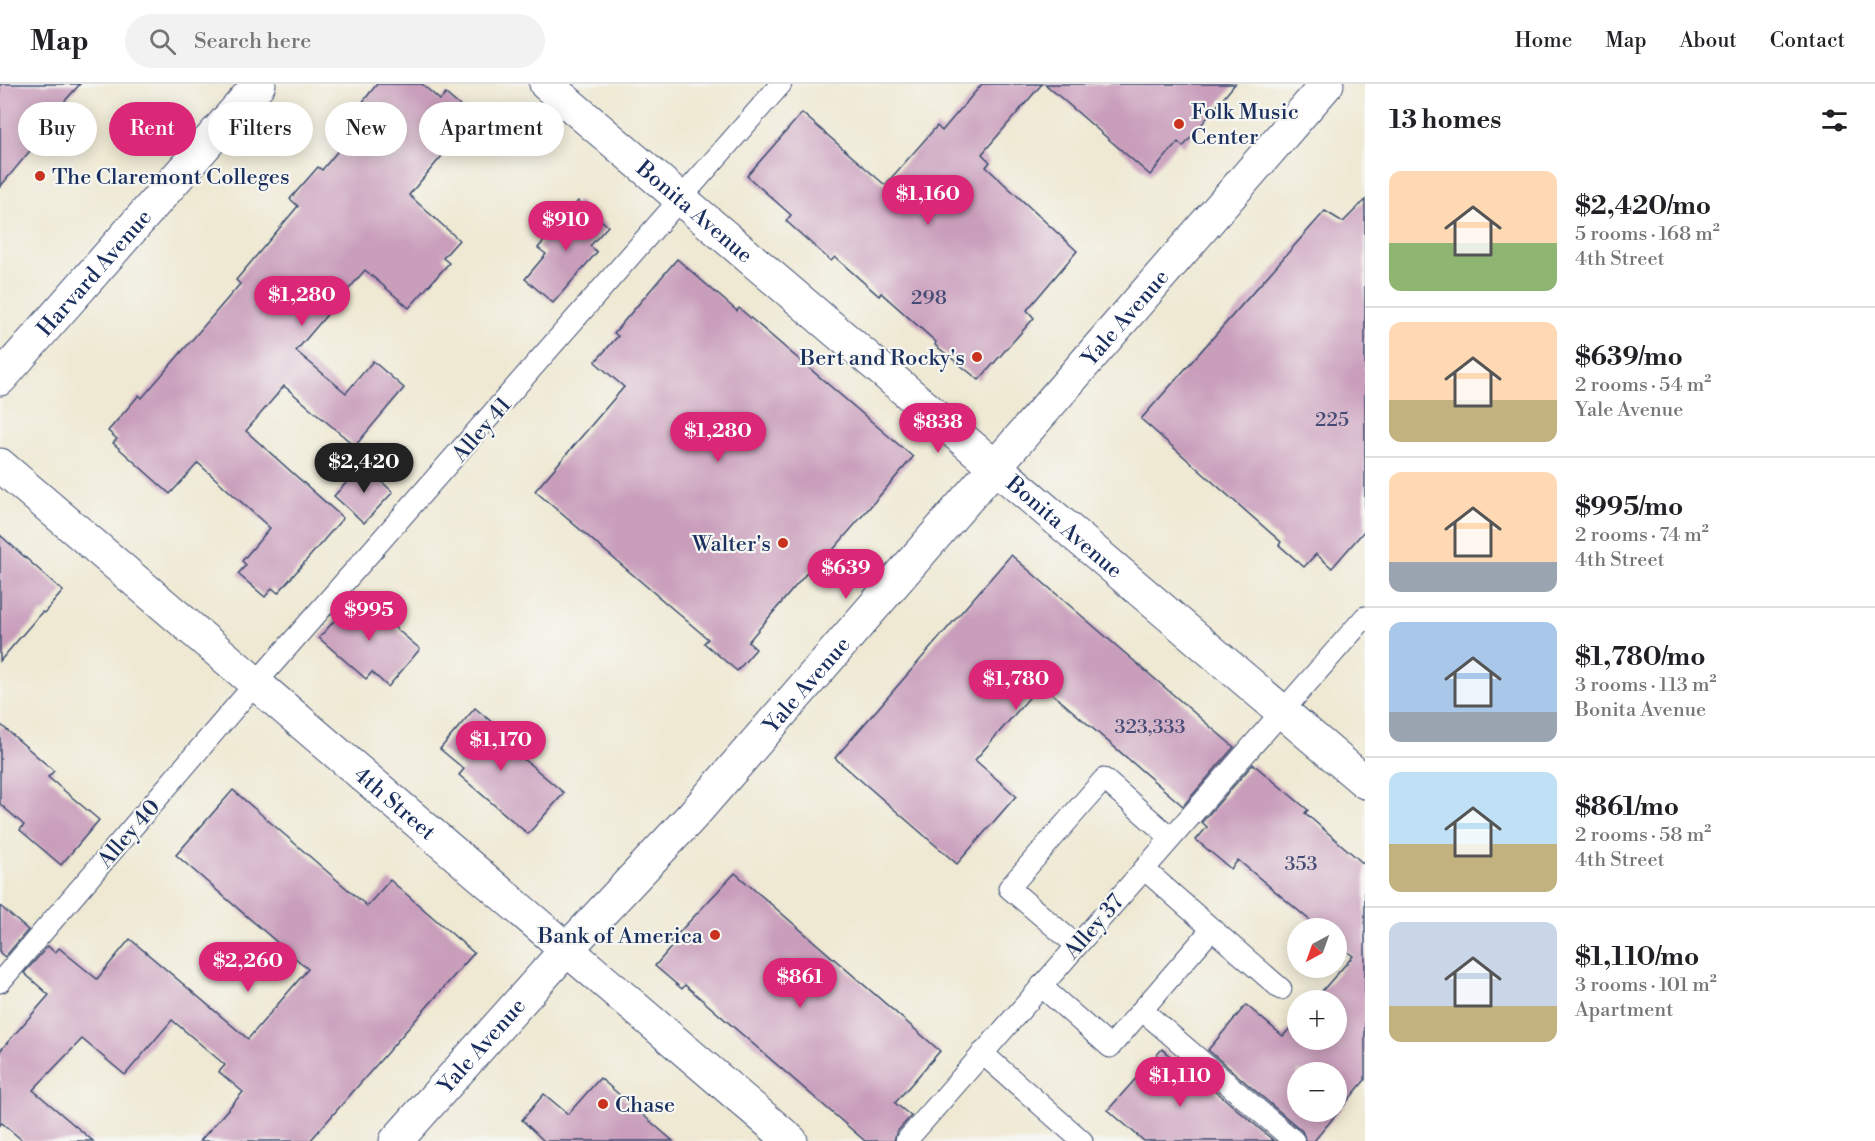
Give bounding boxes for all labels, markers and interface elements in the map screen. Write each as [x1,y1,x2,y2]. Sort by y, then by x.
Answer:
search box [125,14,545,68]
text: Map [30,24,89,59]
icon: search [146,25,179,58]
text: Search here [194,28,311,55]
text: Home [1515,28,1572,54]
text: Map [1605,28,1647,54]
text: About [1680,28,1737,54]
text: Contact [1770,28,1845,54]
place label: Folk Music Center [1191,99,1299,151]
chip: Buy [18,102,97,156]
chip: Rent [109,102,196,156]
chip: Filters [208,102,313,156]
chip: New [325,102,407,156]
chip: Apartment [419,102,564,156]
text: 13 homes [1389,104,1501,136]
icon: filters [1818,104,1851,137]
marker: Folk Music Center [1172,117,1186,131]
street label: Bonita Avenue [630,155,758,269]
place label: The Claremont Colleges [52,164,290,191]
marker: The Claremont Colleges [33,169,47,183]
pin: $1,160 [879,175,977,226]
text: $1,160 [896,182,960,207]
text: $2,420/mo [1575,190,1711,222]
icon: home [1437,195,1509,267]
pin: $910 [530,201,602,252]
street label: Harvard Avenue [32,204,158,342]
text: $910 [542,208,590,233]
text: 5 rooms · 168 m² [1575,222,1720,247]
text: 4th Street [1575,247,1665,272]
street label: Yale Avenue [1076,264,1175,373]
pin: $1,280 [253,276,351,327]
text: $1,280 [268,283,336,308]
house number: 298 [911,286,947,311]
text: $639/mo [1575,341,1683,373]
place label: Bert and Rocky's [799,345,965,372]
icon: home [1437,346,1509,418]
marker: Bert and Rocky's [970,350,984,364]
text: 2 rooms · 54 m² [1575,373,1711,398]
street label: Alley 41 [446,392,518,469]
text: Yale Avenue [1575,398,1683,423]
pin: $838 [902,403,974,454]
house number: 225 [1315,408,1349,433]
text: $838 [913,410,963,435]
pin: $1,280 [669,412,767,463]
text: $1,280 [684,419,752,444]
pin: $2,420 [315,443,413,494]
text: $2,420 [329,450,399,475]
street label: Bonita Avenue [1000,470,1128,585]
text: $995/mo [1575,491,1683,523]
icon: home [1437,496,1509,568]
text: 2 rooms · 74 m² [1575,523,1709,548]
place label: Walter's [691,531,771,558]
marker: Walter's [776,536,790,550]
text: 4th Street [1575,548,1665,573]
pin: $639 [810,549,882,600]
text: $639 [821,556,871,581]
pin: $995 [333,591,405,642]
text: $995 [344,598,394,623]
street label: Yale Avenue [757,631,857,740]
text: $1,780/mo [1575,641,1706,673]
icon: home [1437,646,1509,718]
pin: $1,780 [967,660,1065,711]
text: $1,780 [983,667,1049,692]
text: 3 rooms · 113 m² [1575,673,1716,698]
text: Bonita Avenue [1575,698,1706,723]
house number: 323,333 [1114,715,1186,740]
pin: $1,170 [452,721,550,772]
text: $1,170 [470,728,532,753]
street label: 4th Street [348,762,441,846]
text: $861/mo [1575,791,1679,823]
street label: Alley 40 [91,794,166,875]
icon: home [1437,796,1509,868]
text: 2 rooms · 58 m² [1575,823,1711,848]
text: 4th Street [1575,848,1665,873]
house number: 353 [1284,852,1318,877]
street label: Alley 37 [1058,889,1130,966]
north arrow [1287,918,1347,978]
map controls [1287,918,1347,1122]
place label: Bank of America [537,923,704,950]
marker: Bank of America [708,928,722,942]
text: $1,110/mo [1575,941,1699,973]
pin: $2,260 [199,942,297,993]
icon: home [1437,946,1509,1018]
text: $2,260 [213,949,283,974]
pin: $861 [764,958,836,1009]
text: $861 [777,965,823,990]
text: 3 rooms · 101 m² [1575,973,1717,998]
button: + [1287,990,1347,1050]
street label: Yale Avenue [432,993,532,1101]
text: Apartment [1575,998,1673,1023]
pin: $1,110 [1131,1057,1229,1108]
button: − [1287,1062,1347,1122]
text: $1,110 [1149,1064,1211,1089]
place label: Chase [615,1092,675,1119]
marker: Chase [596,1097,610,1111]

